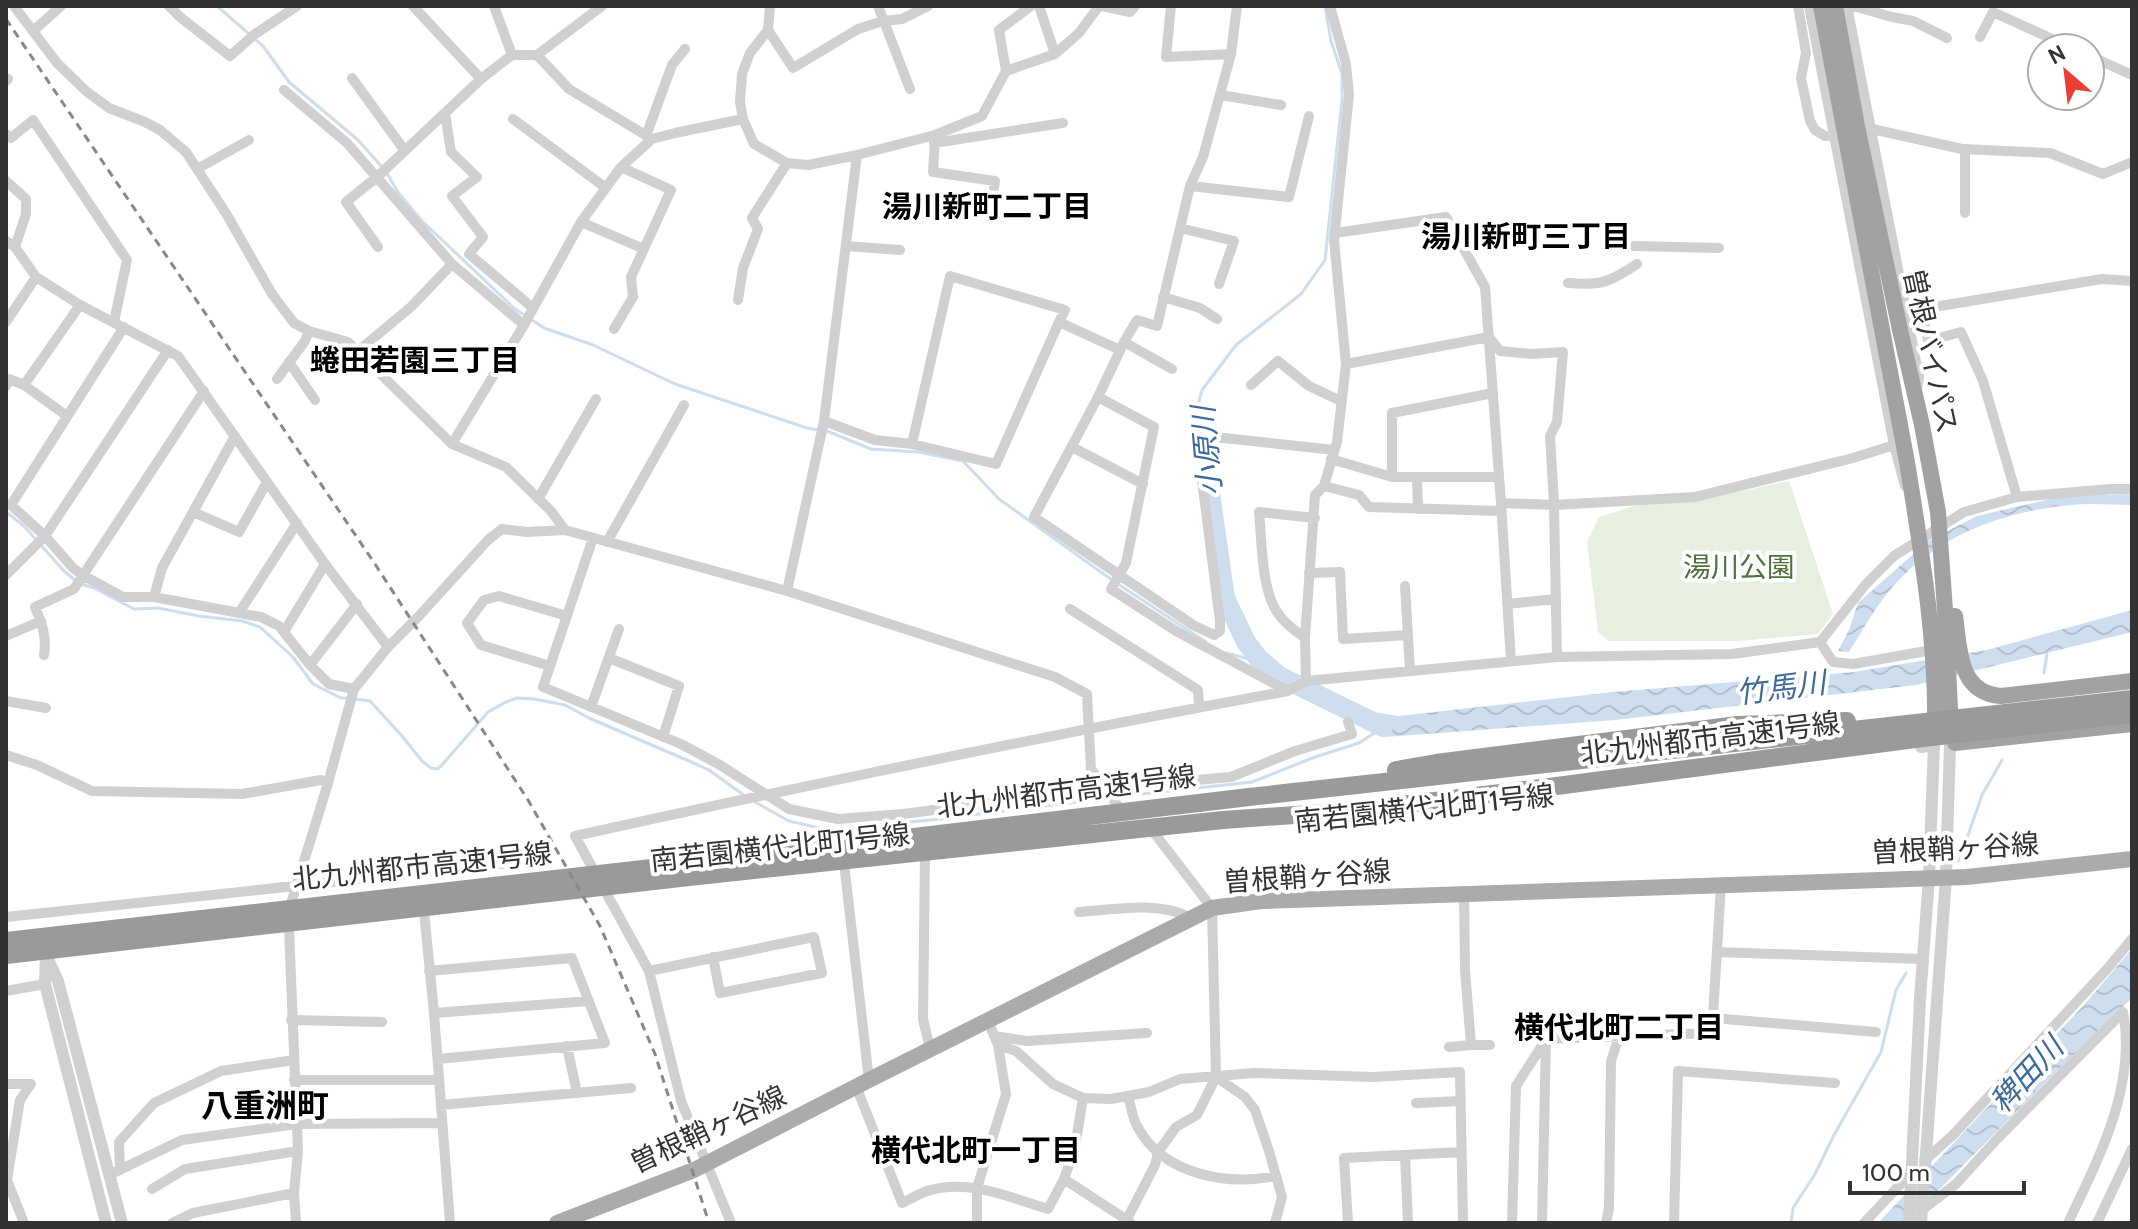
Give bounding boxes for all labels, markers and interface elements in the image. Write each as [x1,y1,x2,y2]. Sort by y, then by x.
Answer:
north arrow [2026,32,2106,112]
text: N [2044,39,2070,70]
district label: 湯川新町二丁目 [882,188,1092,225]
district label: 湯川新町三丁目 [1421,218,1631,255]
street label: 曽根バイパス [1897,266,1965,436]
district label: 蜷田若園三丁目 [310,342,520,379]
water label: 小原川 [1184,402,1229,497]
park label: 湯川公園 [1683,550,1795,584]
water label: 竹馬川 [1734,663,1831,711]
street label: 北九州都市高速1号線 [1578,705,1842,771]
street label: 北九州都市高速1号線 [934,758,1198,824]
street label: 南若園横代北町1号線 [1292,777,1556,839]
street label: 南若園横代北町1号線 [648,816,912,878]
street label: 曽根鞘ヶ谷線 [1870,827,2040,869]
street label: 北九州都市高速1号線 [290,835,554,897]
street label: 曽根鞘ヶ谷線 [1222,853,1392,899]
district label: 横代北町二丁目 [1514,1009,1724,1046]
water label: 稗田川 [1982,1027,2073,1120]
street label: 曽根鞘ヶ谷線 [625,1078,791,1180]
district label: 八重洲町 [201,1086,329,1125]
district label: 横代北町一丁目 [871,1132,1081,1169]
scale bar [1850,1145,2024,1195]
text: 100 m [1862,1158,1930,1187]

